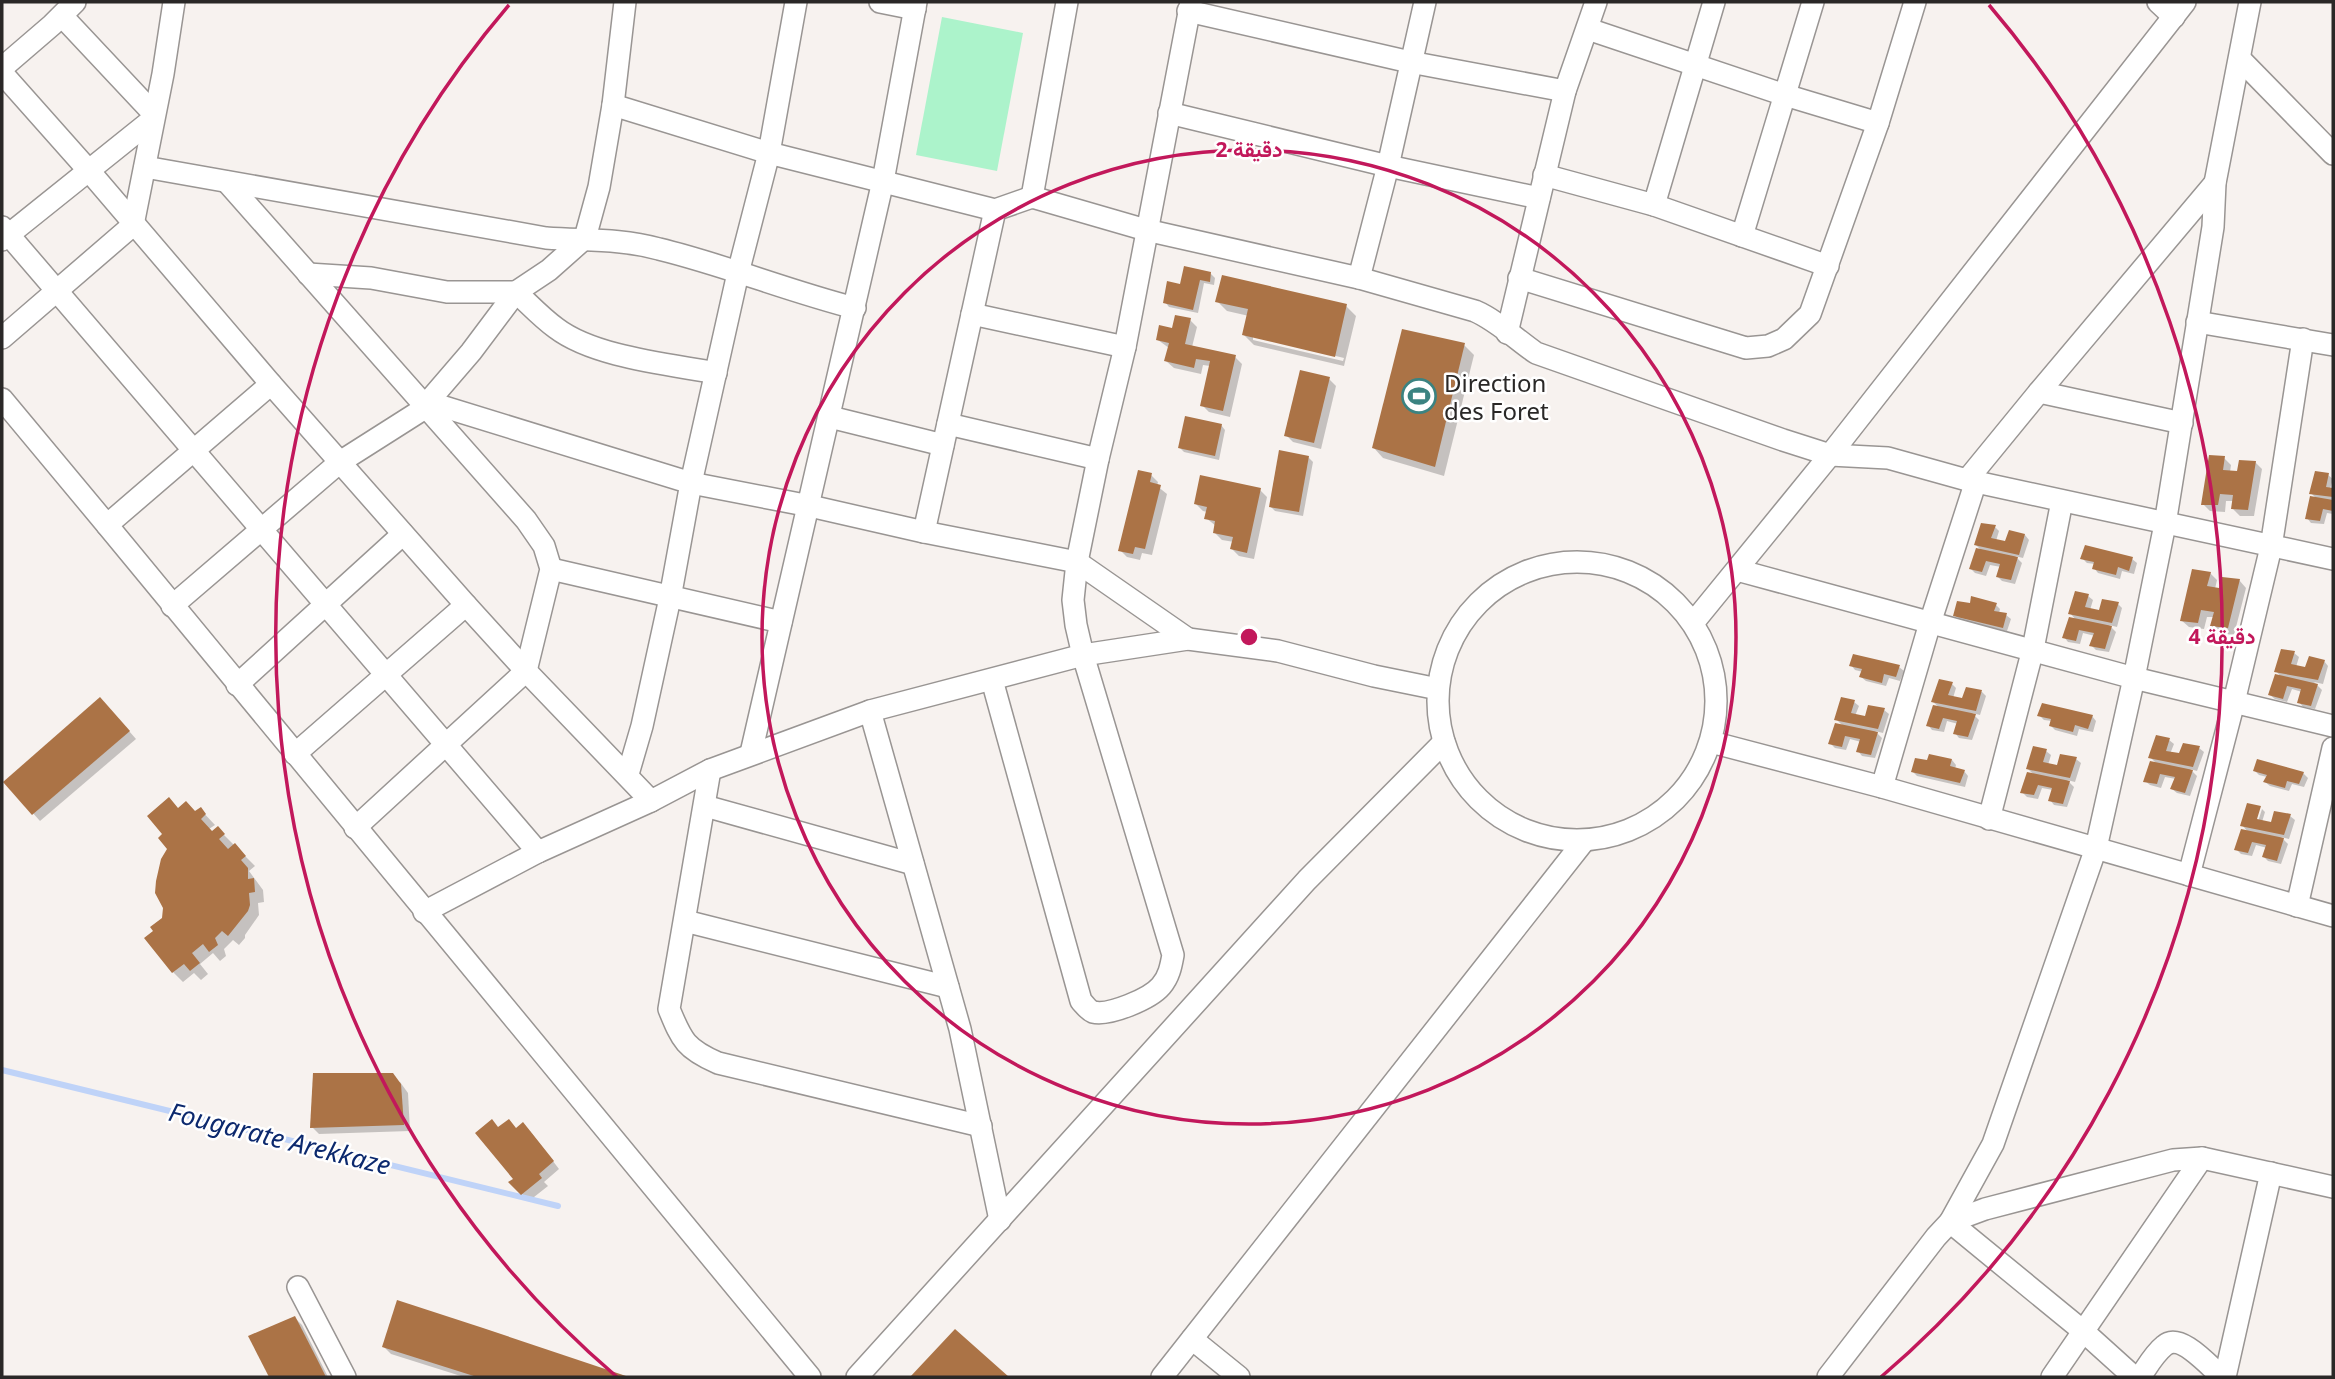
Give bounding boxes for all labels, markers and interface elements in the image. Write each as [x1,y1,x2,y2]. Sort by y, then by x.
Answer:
text: 2 دقيقة [1215,135,1283,163]
place label: Direction des Foret [1444,366,1549,427]
sports icon: Direction des Foret [1400,377,1438,415]
text: 4 دقيقة [2188,622,2256,650]
centre of rings [1237,625,1261,649]
water label: Fougarate Arekkaze [165,1093,395,1183]

